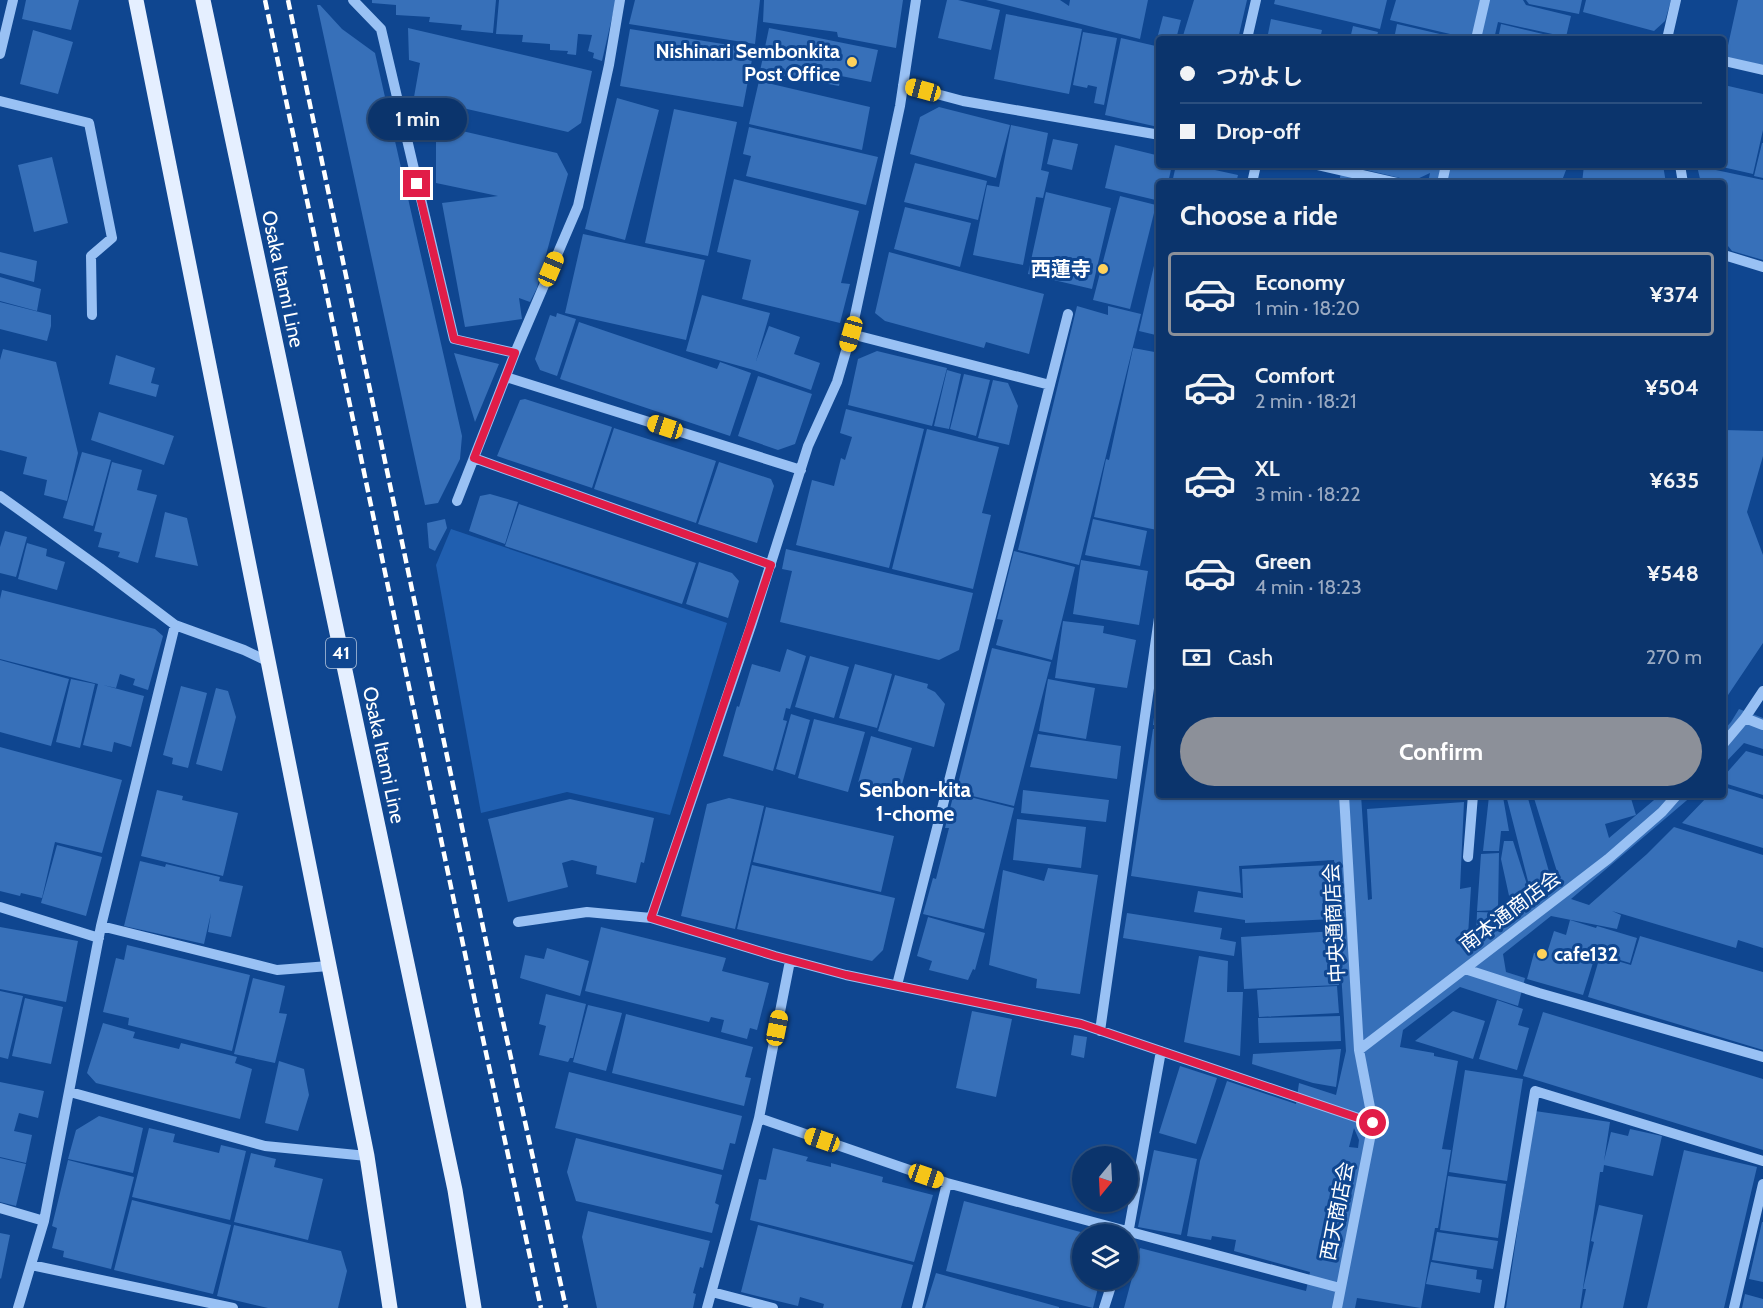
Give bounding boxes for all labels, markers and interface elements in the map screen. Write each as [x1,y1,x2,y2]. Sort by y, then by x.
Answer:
place label: Nishinari Sembonkita Post Office [656,39,840,86]
marker: Nishinari Sembonkita Post Office [845,55,859,69]
text: つかよし [1216,63,1303,90]
car [903,77,943,103]
callout: 1 min [368,97,466,139]
text: 1 min [395,107,440,131]
text: Drop-off [1216,118,1300,145]
route end [403,170,430,197]
text: Choose a ride [1180,199,1338,232]
street label: Osaka Itami Line [257,208,309,350]
car [536,249,566,289]
place label: 西蓮寺 [1031,257,1091,281]
marker: 西蓮寺 [1096,262,1110,276]
icon: car [1183,267,1237,321]
text: Economy [1255,269,1345,296]
text: ¥374 [1650,281,1699,308]
text: 1 min · 18:20 [1255,296,1360,320]
car [837,314,865,354]
icon: car [1183,360,1237,414]
text: Comfort [1255,362,1334,389]
text: ¥504 [1645,374,1699,401]
text: 2 min · 18:21 [1255,389,1357,413]
car [645,413,685,441]
icon: car [1183,453,1237,507]
text: XL [1255,455,1280,482]
text: ¥635 [1650,467,1699,494]
text: 3 min · 18:22 [1255,482,1361,506]
icon: car [1183,546,1237,600]
text: Green [1255,548,1311,575]
text: ¥548 [1647,560,1699,587]
text: 4 min · 18:23 [1255,575,1362,599]
road number: 41 [326,638,356,668]
icon: cash [1180,641,1213,674]
text: Cash [1228,644,1273,671]
text: 270 m [1646,645,1702,669]
street label: Osaka Itami Line [358,684,410,826]
button: Confirm [1180,717,1702,786]
district label: Senbon-kita 1-chome [859,777,971,826]
street label: 中央通商店会 [1319,862,1349,984]
street label: 南本通商店会 [1455,865,1565,957]
place label: cafe132 [1554,942,1618,966]
marker: cafe132 [1535,947,1549,961]
car [765,1009,789,1047]
route start [1359,1109,1386,1136]
car [802,1126,842,1154]
north arrow [1072,1146,1138,1212]
map controls [1072,1146,1138,1290]
street label: 西天商店会 [1316,1160,1358,1262]
car [906,1162,946,1190]
button: layers [1072,1224,1138,1290]

